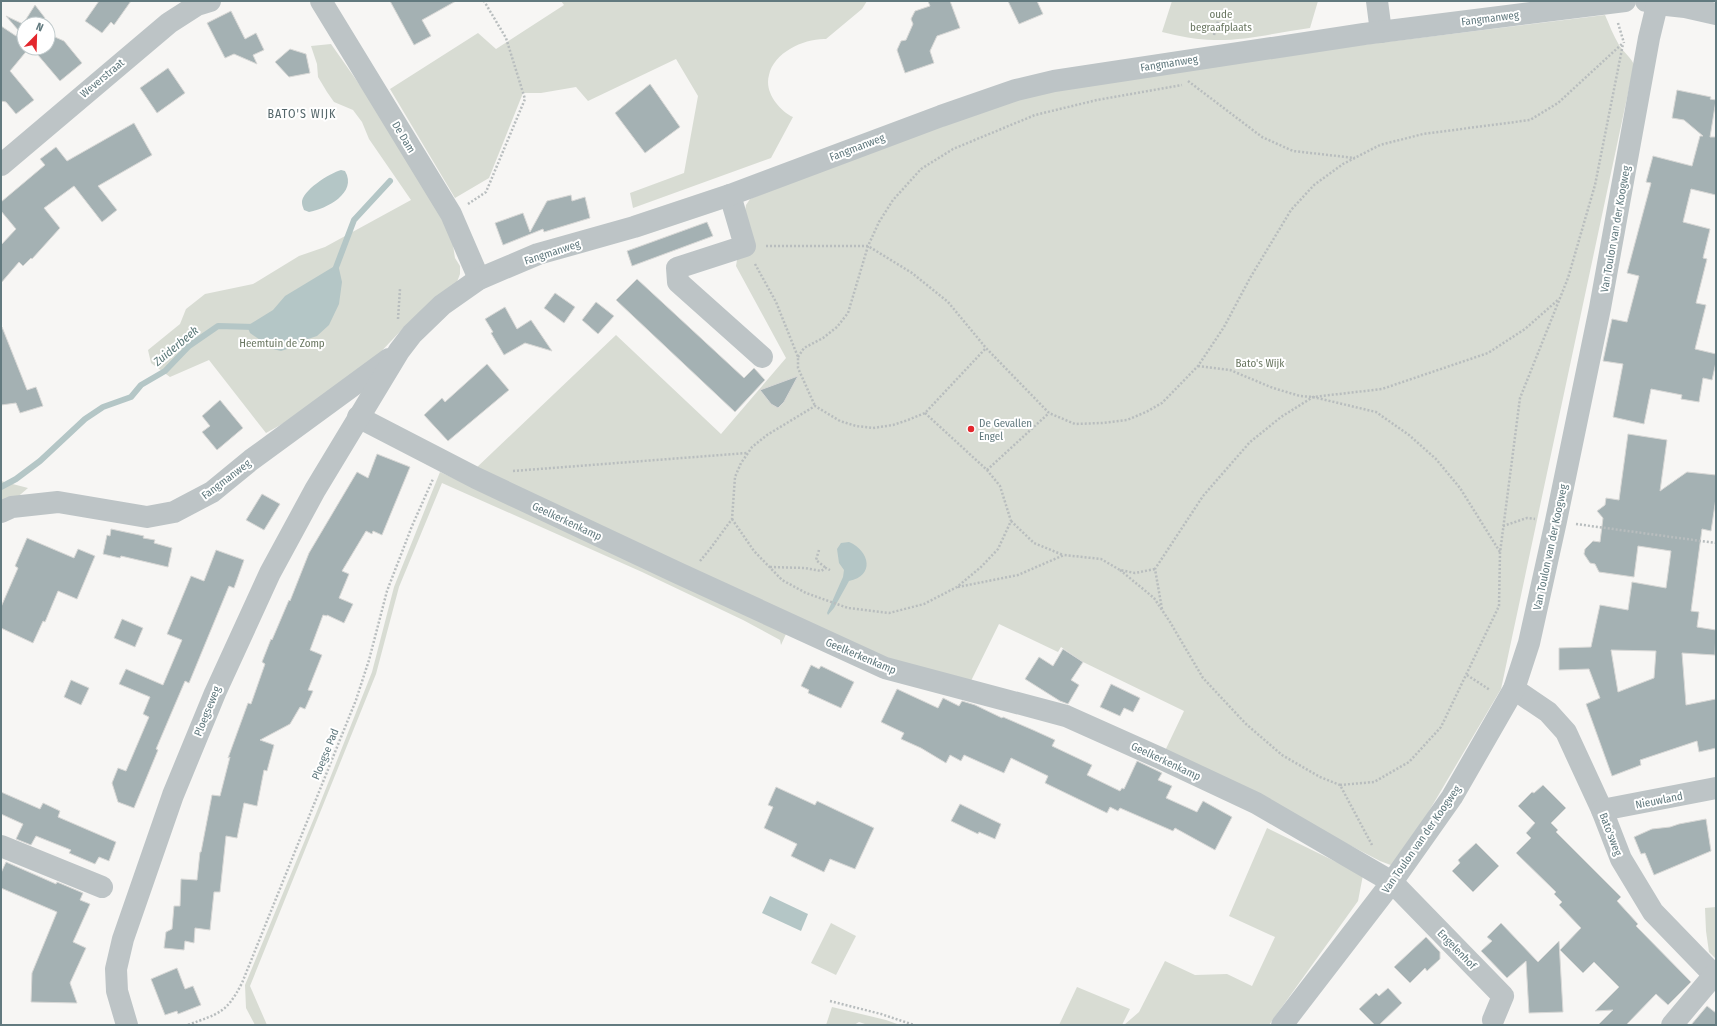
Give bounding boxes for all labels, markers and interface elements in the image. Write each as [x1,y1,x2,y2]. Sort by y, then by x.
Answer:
park label: oude begraafplaats [1190,8,1252,34]
street label: Fangmanweg [1460,8,1520,28]
north arrow [16,16,56,56]
text: N [34,20,45,35]
street label: Fangmanweg [1139,52,1200,74]
street label: Weverstraat [78,56,127,101]
district label: BATO'S WIJK [268,107,336,121]
street label: De Dam [389,119,418,155]
street label: Fangmanweg [828,131,887,164]
street label: Van Toulon van der Koogweg [1598,164,1633,293]
street label: Fangmanweg [523,237,583,268]
water label: Zuiderbeek [150,323,201,369]
park label: Heemtuin de Zomp [239,337,325,350]
park label: Bato's Wijk [1236,357,1285,370]
place label: De Gevallen Engel [979,417,1032,443]
marker: De Gevallen Engel [966,424,976,434]
street label: Fangmanweg [199,456,254,502]
street label: Van Toulon van der Koogweg [1531,482,1570,611]
street label: Geelkerkenkamp [530,500,604,543]
street label: Geelkerkenkamp [824,636,898,677]
street label: Ploegseweg [192,684,224,738]
street label: Ploegse Pad [309,727,342,782]
street label: Geelkerkenkamp [1129,740,1203,783]
street label: Van Toulon van der Koogweg [1379,782,1464,896]
street label: Nieuwland [1634,790,1684,811]
street label: Bato'sweg [1596,811,1625,858]
street label: Engelenhof [1434,927,1479,972]

